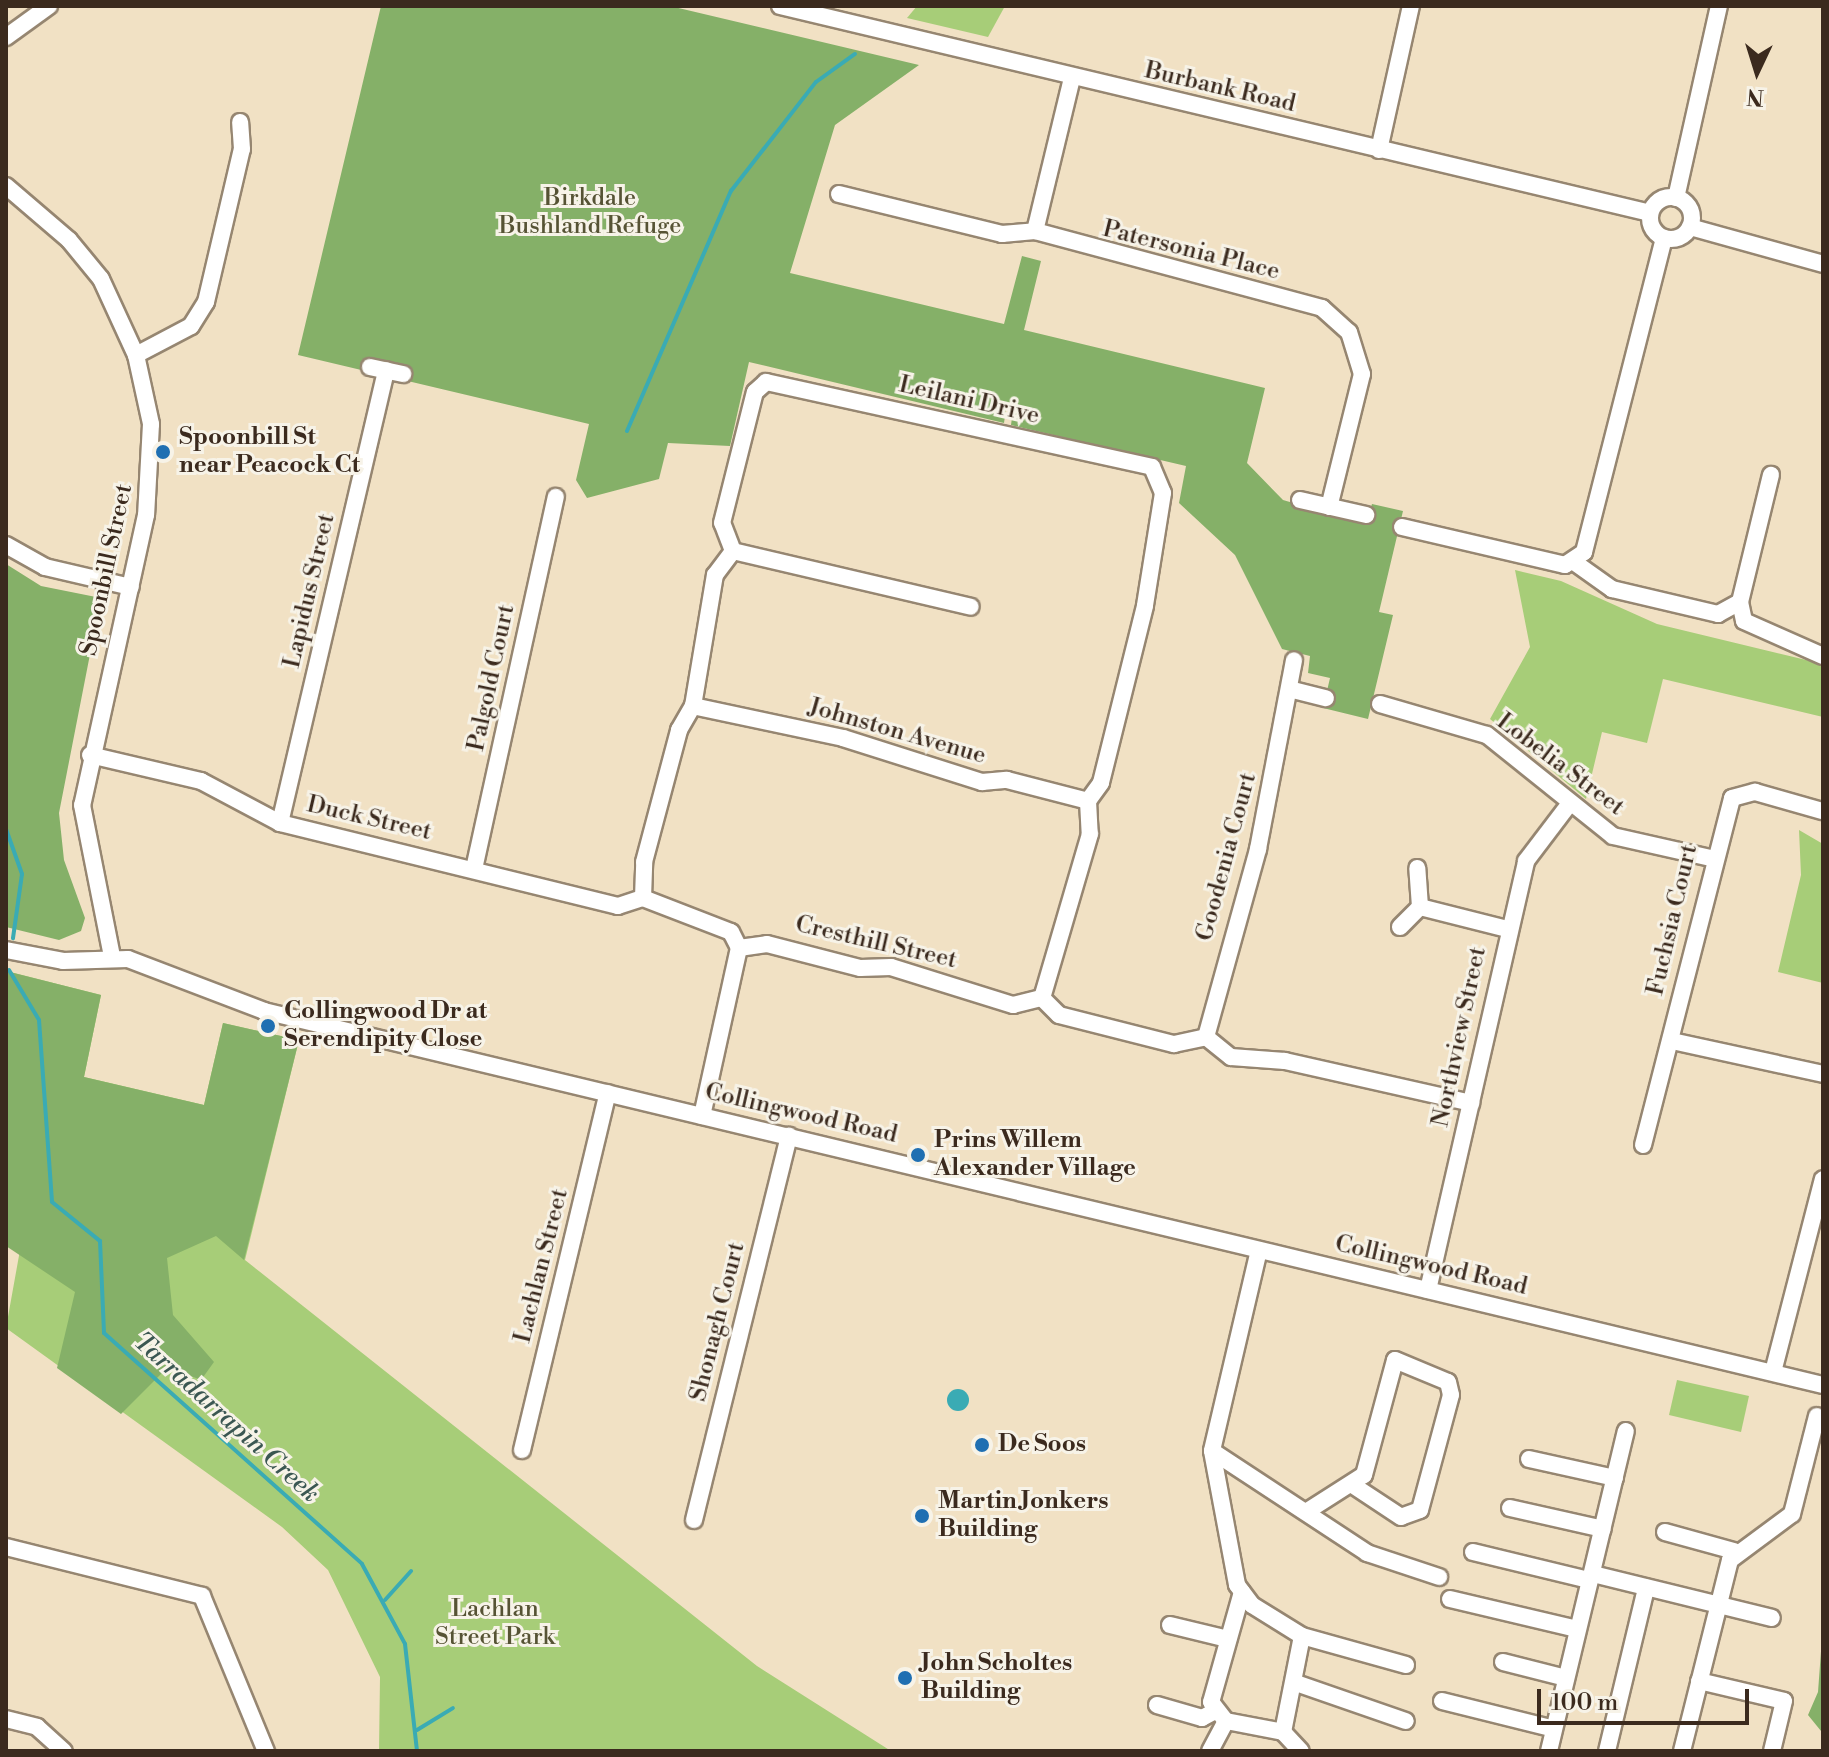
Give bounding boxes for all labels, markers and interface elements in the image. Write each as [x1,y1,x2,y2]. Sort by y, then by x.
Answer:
north arrow [1717,32,1797,112]
street label: Burbank Road [1142,57,1298,119]
text: N [1746,82,1765,111]
park label: Birkdale Bushland Refuge [499,185,681,241]
street label: Patersonia Place [1100,215,1282,287]
street label: Leilani Drive [896,371,1042,431]
place label: Spoonbill St near Peacock Ct [179,424,360,480]
marker: Spoonbill St near Peacock Ct [154,443,172,461]
street label: Spoonbill Street [75,481,139,659]
street label: Lapidus Street [278,511,342,671]
street label: Palgold Court [462,602,522,754]
street label: Johnston Avenue [805,693,989,771]
street label: Lobelia Street [1490,708,1630,822]
street label: Goodenia Court [1191,770,1263,944]
street label: Duck Street [304,791,434,847]
street label: Fuchsia Court [1642,842,1704,998]
street label: Cresthill Street [792,910,960,976]
street label: Northview Street [1427,944,1493,1130]
place label: Collingwood Dr at Serendipity Close [284,998,487,1054]
marker: Collingwood Dr at Serendipity Close [259,1017,277,1035]
street label: Collingwood Road [702,1078,900,1150]
place label: Prins Willem Alexander Village [934,1127,1136,1183]
marker: Prins Willem Alexander Village [909,1146,927,1164]
street label: Lachlan Street [509,1186,575,1346]
street label: Collingwood Road [1332,1230,1530,1302]
street label: Shonagh Court [684,1239,752,1405]
water label: Tarradarrapin Creek [127,1326,325,1510]
place label: De Soos [998,1431,1086,1459]
marker: De Soos [973,1436,991,1454]
place label: Martin Jonkers Building [938,1488,1109,1544]
marker: Martin Jonkers Building [913,1507,931,1525]
park label: Lachlan Street Park [435,1596,555,1652]
place label: John Scholtes Building [921,1650,1072,1706]
marker: John Scholtes Building [896,1669,914,1687]
scale bar [1541,1673,1753,1723]
text: 100 m [1551,1688,1618,1718]

